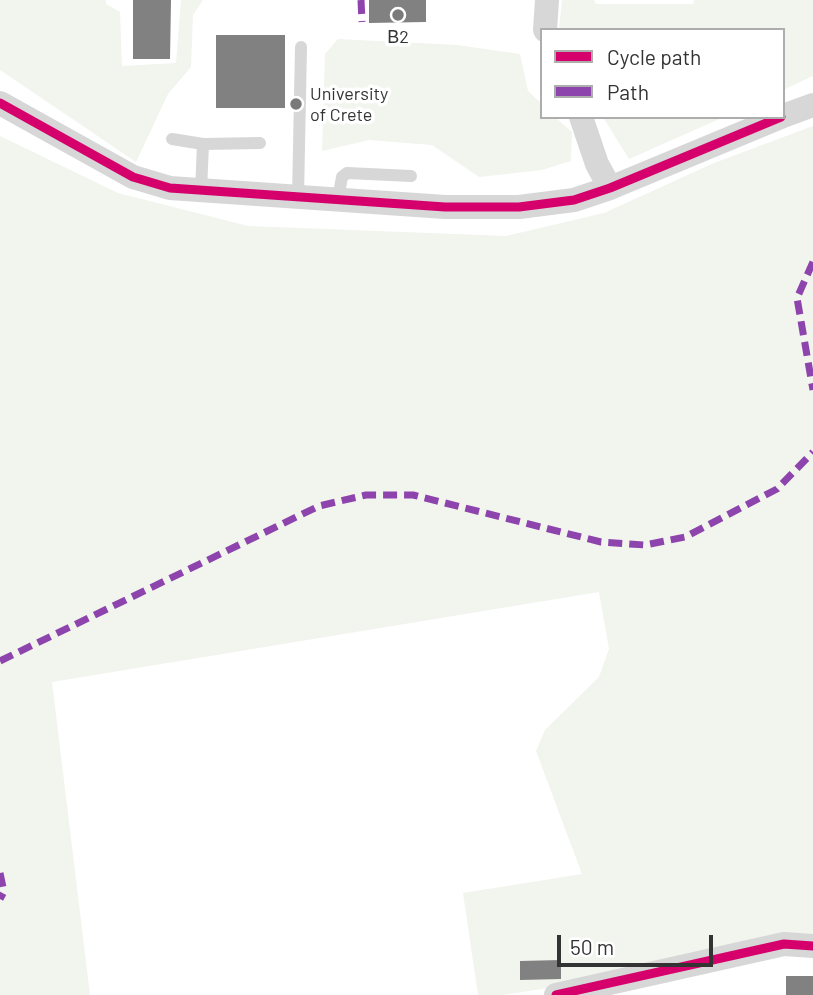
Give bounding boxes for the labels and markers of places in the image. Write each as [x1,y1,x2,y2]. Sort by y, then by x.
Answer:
marker: Β2 [390,7,406,23]
place label: Β2 [387,26,409,48]
place label: University of Crete [310,83,388,126]
marker: University of Crete [288,96,304,112]

